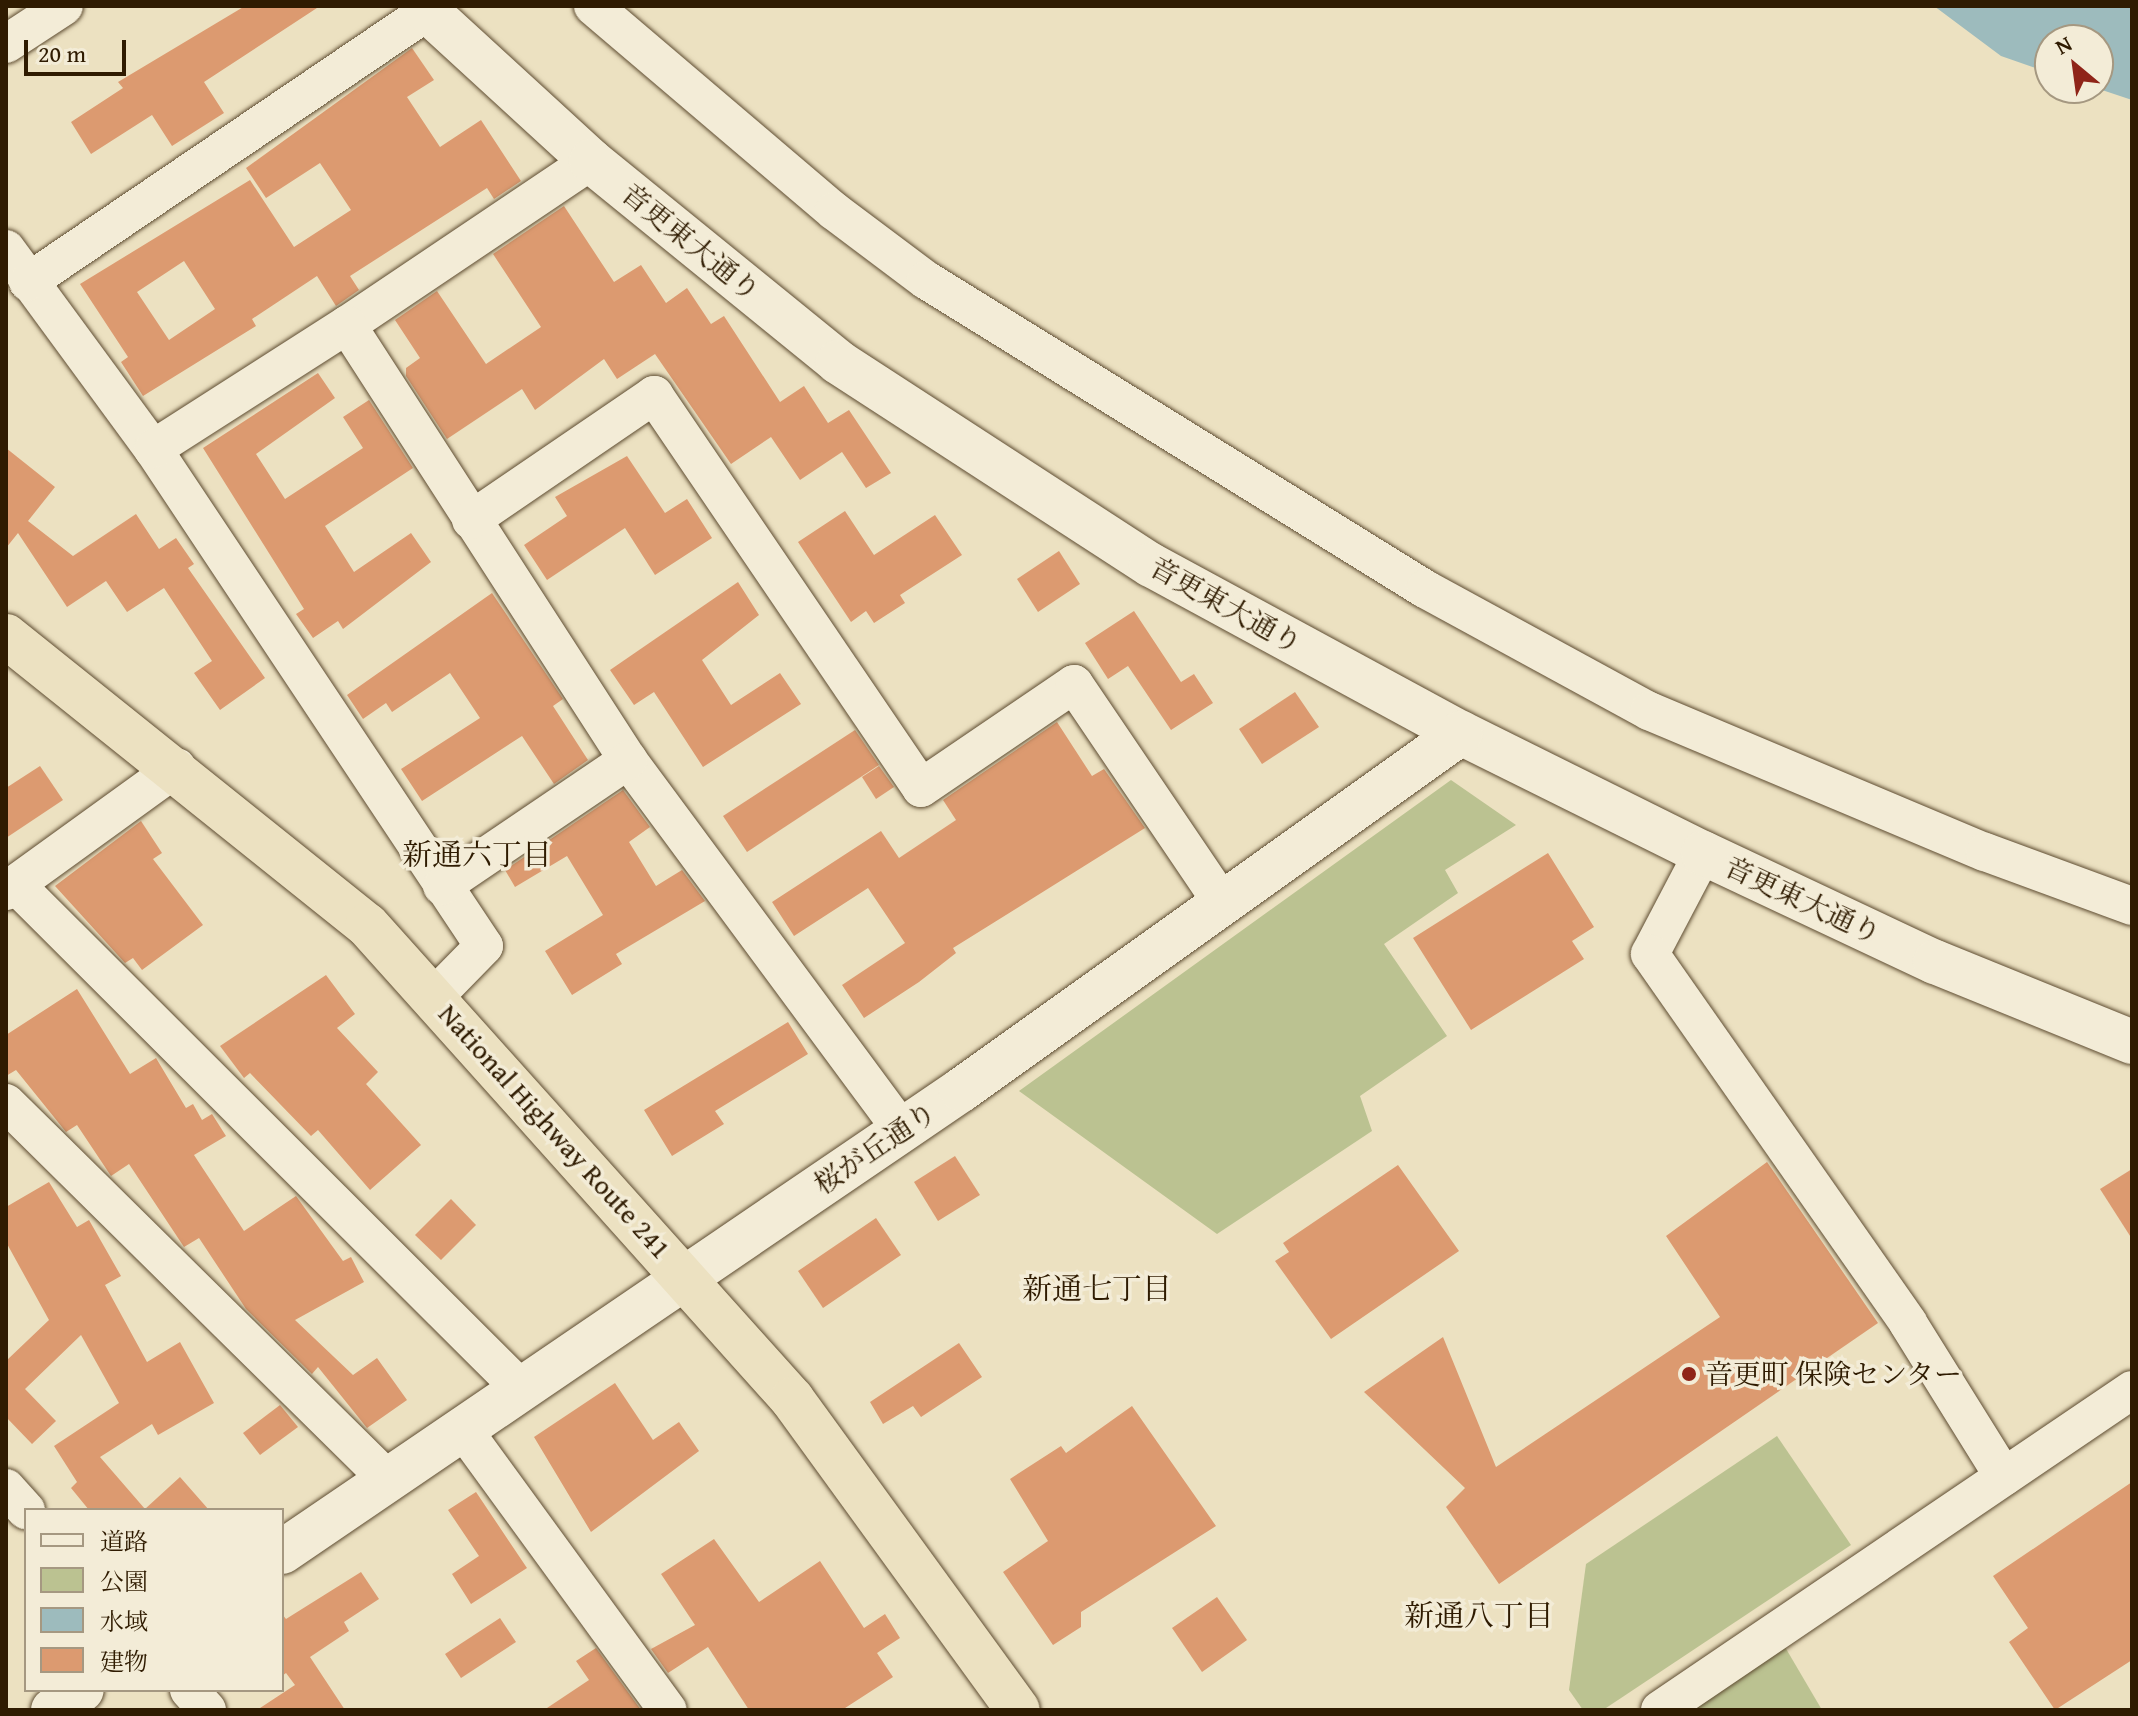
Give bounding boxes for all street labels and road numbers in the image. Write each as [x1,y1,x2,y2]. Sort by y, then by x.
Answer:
street label: 音更東大通り [615,176,767,308]
street label: 音更東大通り [1144,550,1308,660]
street label: 音更東大通り [1720,849,1886,951]
street label: National Highway Route 241 [432,997,678,1265]
street label: 桜が丘通り [808,1095,942,1201]

